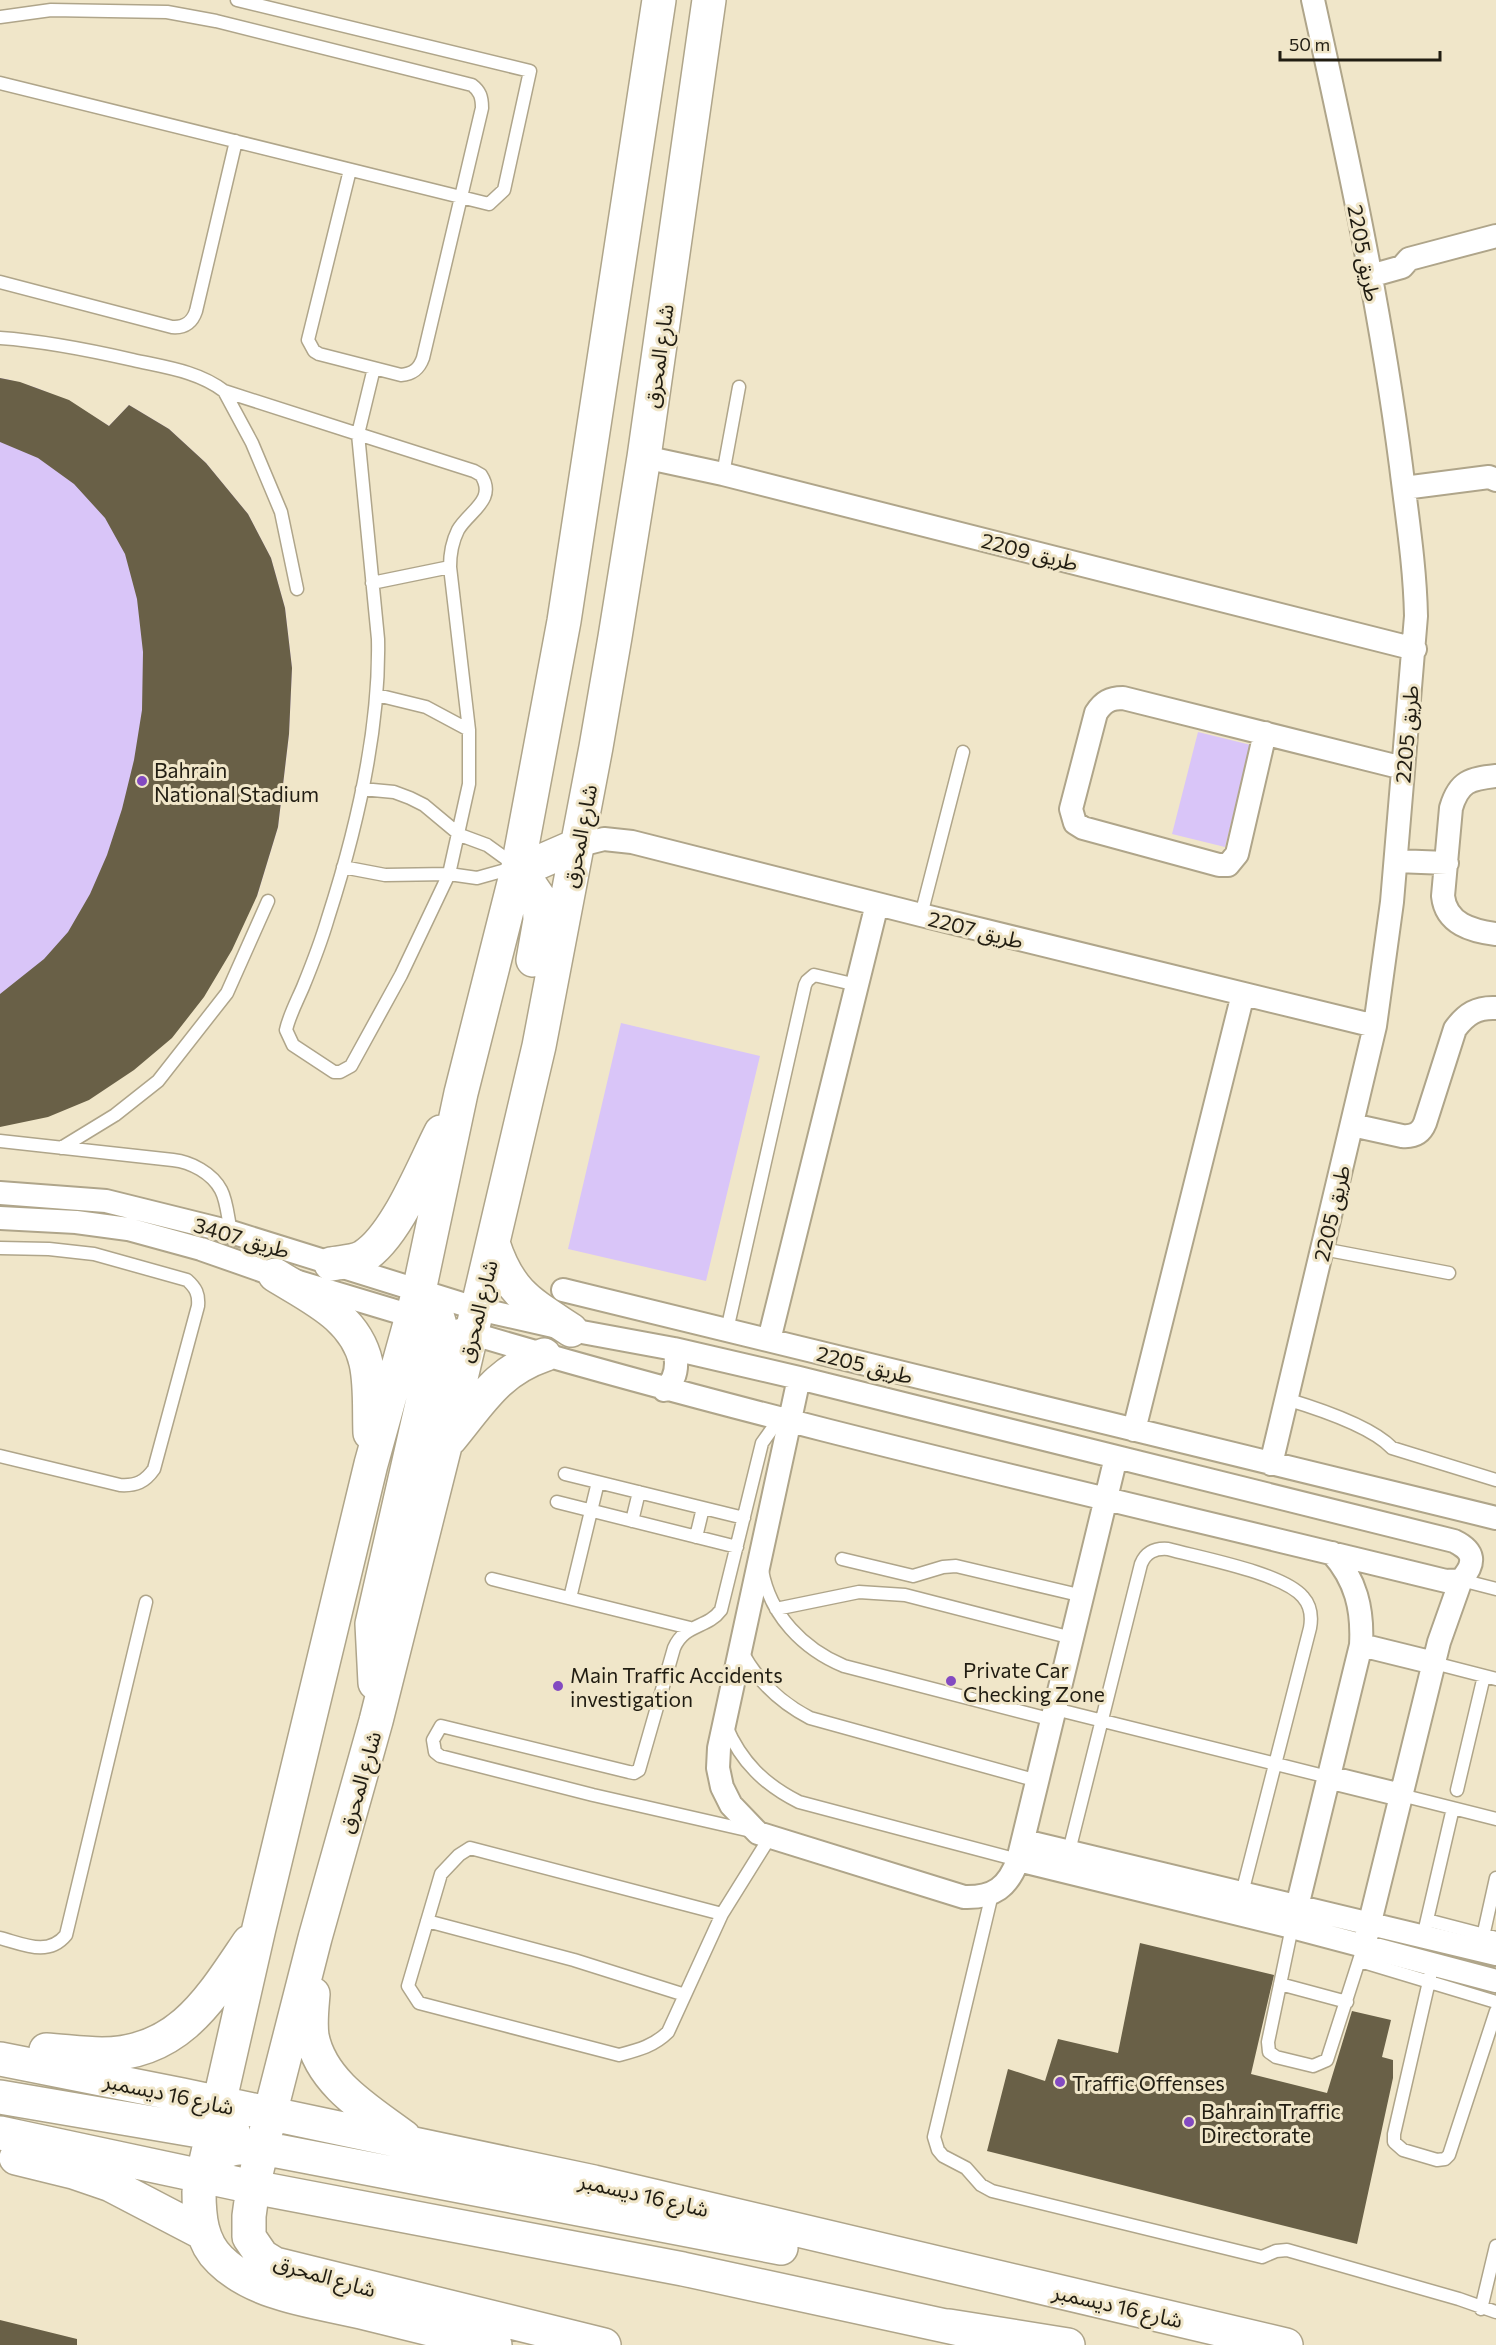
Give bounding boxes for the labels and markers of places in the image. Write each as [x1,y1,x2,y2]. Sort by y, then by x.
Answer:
place label: Bahrain National Stadium [154,757,319,806]
marker: Bahrain National Stadium [135,774,149,788]
place label: Private Car Checking Zone [963,1657,1105,1706]
place label: Main Traffic Accidents investigation [570,1662,783,1711]
marker: Private Car Checking Zone [944,1674,958,1688]
marker: Main Traffic Accidents investigation [551,1679,565,1693]
place label: Traffic Offenses [1072,2070,1225,2095]
marker: Traffic Offenses [1053,2075,1067,2089]
place label: Bahrain Traffic Directorate [1201,2098,1341,2147]
marker: Bahrain Traffic Directorate [1182,2115,1196,2129]

